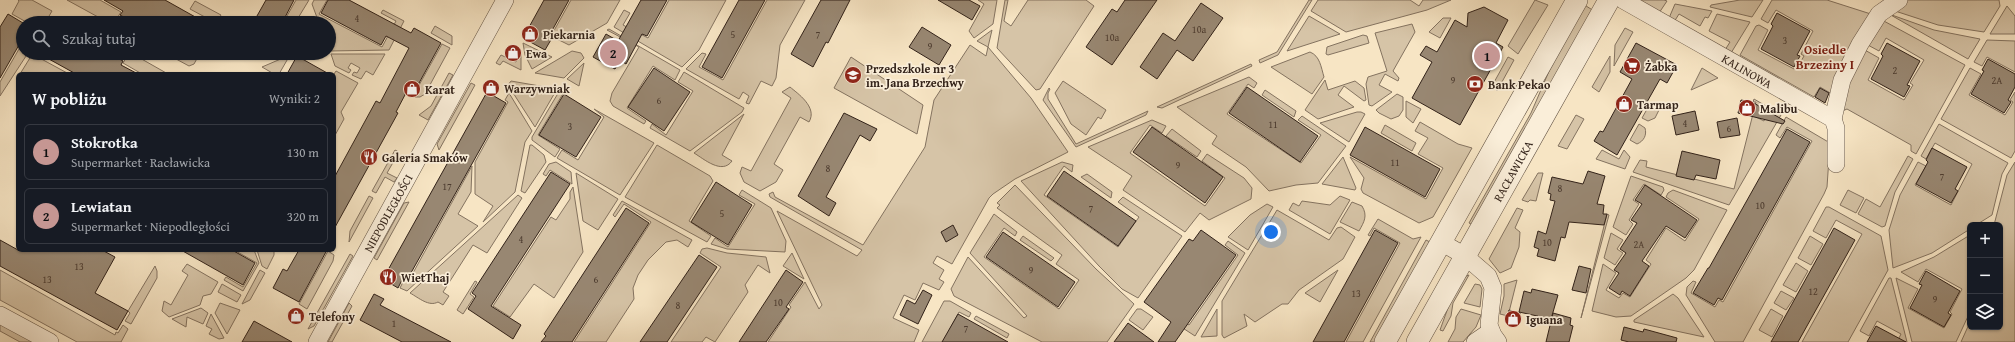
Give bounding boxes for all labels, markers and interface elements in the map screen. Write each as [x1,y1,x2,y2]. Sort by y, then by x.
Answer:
house number: 4 [355,11,360,26]
search box [16,16,336,60]
house number: 10a [1192,22,1206,37]
shop icon: Piekarnia [520,24,540,44]
place label: Piekarnia [543,26,596,43]
icon: search [30,27,52,49]
house number: 5 [731,27,736,42]
house number: 7 [816,27,821,42]
text: Szukaj tutaj [62,28,136,49]
house number: 10a [1105,30,1119,45]
house number: 3 [1783,33,1788,48]
pin: 2 [600,38,626,68]
house number: 9 [928,39,933,54]
district label: Osiedle Brzeziny I [1796,40,1854,74]
pin: 1 [1474,41,1500,71]
shop icon: Ewa [503,43,523,63]
place label: Ewa [526,45,548,62]
street label: KALINOWA [1719,50,1776,93]
supermarket icon: Żabka [1622,56,1642,76]
place label: Żabka [1645,58,1678,75]
place label: Przedszkole nr 3 im. Jana Brzechwy [866,60,965,91]
house number: 2 [1893,63,1898,78]
school or university icon: Przedszkole nr 3 im. Jana Brzechwy [843,65,863,85]
house number: 9 [1451,73,1456,88]
house number: 2A [1992,73,2002,88]
bank icon: Bank Pekao [1465,74,1485,94]
place label: Bank Pekao [1488,76,1551,93]
shop icon: Warzywniak [481,78,501,98]
shop icon: Karat [402,79,422,99]
place label: Warzywniak [504,80,570,97]
place label: Karat [425,81,455,98]
text: W pobliżu [32,86,107,111]
text: Wyniki: 2 [269,89,320,108]
house number: 6 [657,93,662,108]
shop icon: Tarmap [1614,94,1634,114]
place label: Tarmap [1637,96,1679,113]
shop icon: Malibu [1737,98,1757,118]
place label: Malibu [1760,100,1797,117]
house number: 4 [1683,116,1688,131]
house number: 11 [1268,117,1278,132]
house number: 3 [568,119,573,134]
house number: 6 [1727,121,1732,136]
text: Stokrotka [71,132,138,153]
street label: RACŁAWICKA [1489,137,1537,205]
text: 1 [43,143,49,162]
text: 130 m [287,143,319,162]
restaurant icon: Galeria Smaków [359,147,379,167]
place label: Galeria Smaków [382,149,468,166]
text: Supermarket · Racławicka [71,153,210,172]
house number: 11 [1390,155,1400,170]
house number: 9 [1176,158,1181,173]
house number: 8 [826,161,831,176]
house number: 7 [1940,169,1945,184]
street label: NIEPODLEGŁOŚCI [360,171,417,255]
house number: 17 [442,179,452,194]
house number: 8 [1558,181,1563,196]
text: Lewiatan [71,196,132,217]
house number: 10 [1755,198,1765,213]
house number: 7 [1089,201,1094,216]
house number: 5 [720,206,725,221]
text: 2 [43,207,49,226]
text: 320 m [287,207,319,226]
text: Supermarket · Niepodległości [71,217,230,236]
your location [1261,222,1281,242]
map controls [1967,222,2003,330]
button: + [1967,222,2003,258]
house number: 4 [519,232,524,247]
house number: 10 [1542,235,1552,250]
house number: 2A [1634,237,1644,252]
button: − [1967,258,2003,294]
house number: 13 [74,259,84,274]
house number: 9 [1029,263,1034,278]
restaurant icon: WietThaj [378,267,398,287]
place label: WietThaj [401,269,449,286]
house number: 13 [42,272,52,287]
house number: 6 [594,272,599,287]
house number: 12 [1808,284,1818,299]
house number: 13 [1351,286,1361,301]
house number: 9 [1933,292,1938,307]
button: layers [1967,294,2003,330]
house number: 10 [773,295,783,310]
house number: 8 [676,298,681,313]
shop icon: Telefony [286,306,306,326]
place label: Telefony [309,308,356,325]
shop icon: Iguana [1503,309,1523,329]
place label: Iguana [1526,311,1563,328]
house number: 1 [392,316,397,331]
house number: 7 [964,321,969,336]

